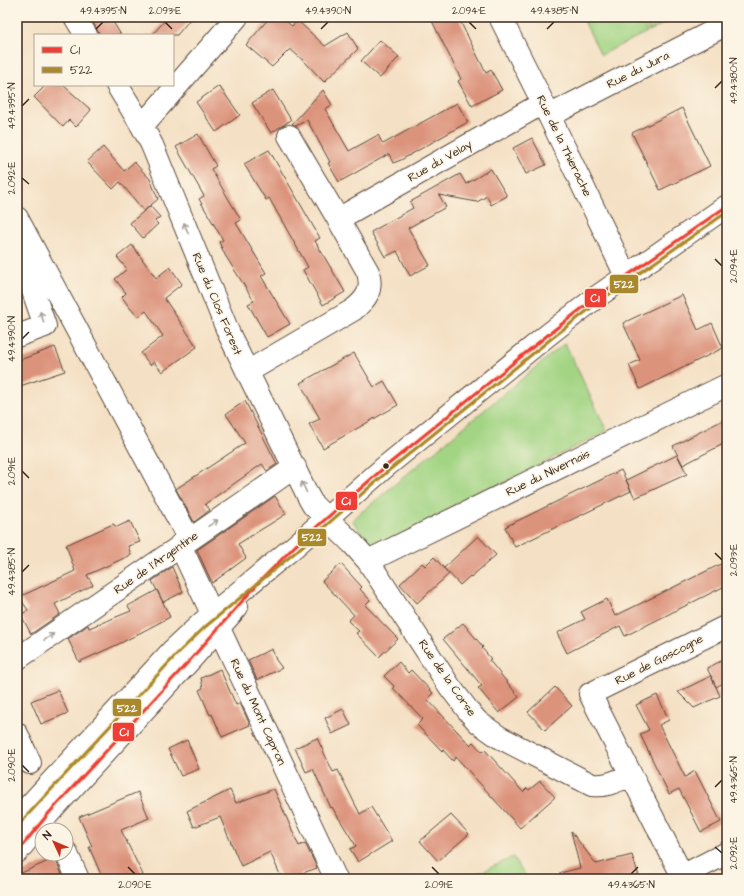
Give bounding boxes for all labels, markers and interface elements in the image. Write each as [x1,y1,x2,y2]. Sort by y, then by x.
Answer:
text: 49.4395°N [79,4,127,18]
text: 2.093°E [149,4,181,18]
text: 49.4390°N [305,4,351,18]
text: 2.094°E [452,4,486,18]
text: 49.4385°N [530,4,578,18]
legend [34,34,174,86]
text: C1 [70,42,80,59]
street label: Rue du Jura [604,47,672,93]
text: 49.4380°N [727,57,741,105]
text: 522 [70,62,92,79]
text: 49.4395°N [5,82,19,130]
street label: Rue de la Thierache [532,93,596,200]
street label: Rue du Velay [405,136,476,187]
text: 2.092°E [5,161,19,194]
one-way arrow [181,223,189,235]
text: 2.094°E [727,249,741,283]
street label: Rue du Clos Forest [188,250,246,358]
line badge: 522 [609,274,639,294]
text: 522 [614,277,635,292]
line badge: C1 [584,288,607,308]
text: C1 [590,291,600,306]
one-way arrow [37,311,45,323]
text: 49.4390°N [5,316,19,362]
street label: Rue du Nivernais [503,445,593,501]
text: 2.091°E [5,457,19,485]
unlabelled marker [381,461,391,471]
one-way arrow [299,481,307,493]
line badge: C1 [335,491,358,511]
text: C1 [341,494,351,509]
one-way arrow [207,519,218,527]
street label: Rue de l'Argentine [110,527,203,599]
line badge: 522 [297,528,327,547]
text: 522 [302,530,323,545]
text: 2.093°E [727,544,741,576]
text: 49.4385°N [5,548,19,596]
street label: Rue de Gascogne [612,630,707,690]
one-way arrow [43,633,54,641]
street label: Rue de la Corse [414,636,480,720]
street label: Rue du Mont Capron [226,656,290,768]
line badge: 522 [112,698,142,717]
text: 522 [117,701,138,716]
line badge: C1 [112,722,135,742]
text: C1 [119,725,129,740]
text: 2.090°E [5,748,19,782]
text: 49.4365°N [727,756,741,804]
north arrow [34,822,74,862]
text: N [39,828,55,843]
text: 2.092°E [727,836,741,869]
text: 2.090°E [118,878,152,892]
text: 2.091°E [425,878,453,892]
text: 49.4365°N [607,878,655,892]

